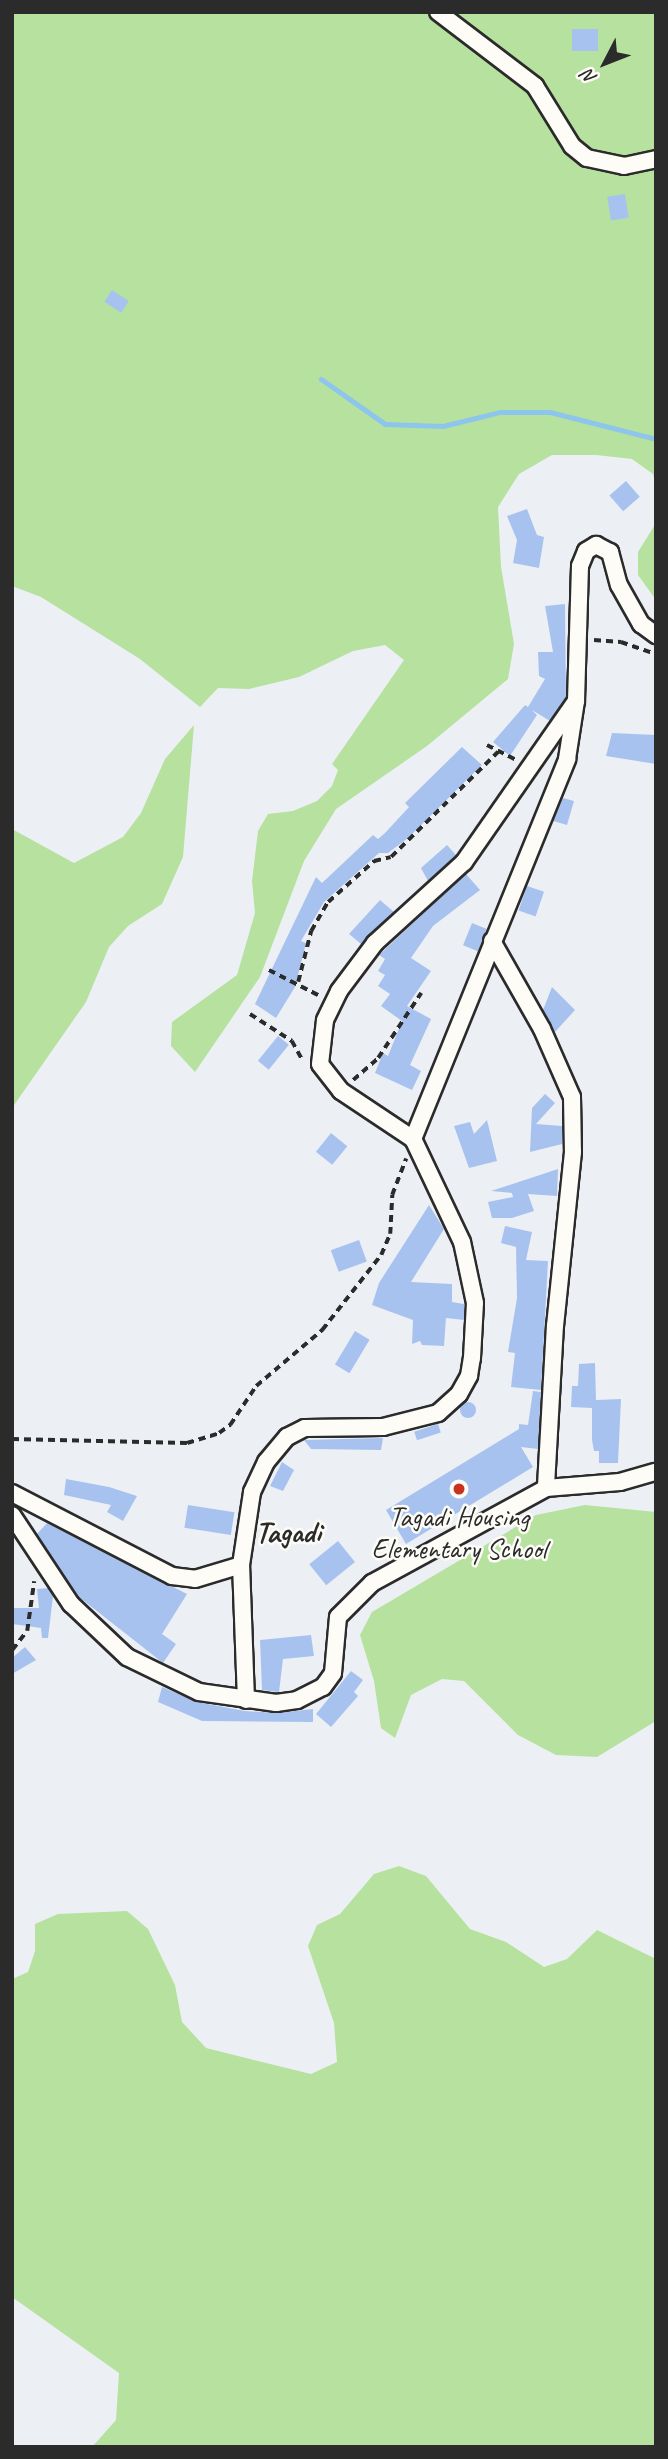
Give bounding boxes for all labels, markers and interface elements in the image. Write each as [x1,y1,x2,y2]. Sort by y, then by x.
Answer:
north arrow [570,28,640,98]
text: N [577,65,602,89]
marker: Tagadi Housing Elementary School [451,1481,467,1497]
place label: Tagadi Housing Elementary School [372,1500,546,1566]
district label: Tagadi [255,1514,321,1550]

